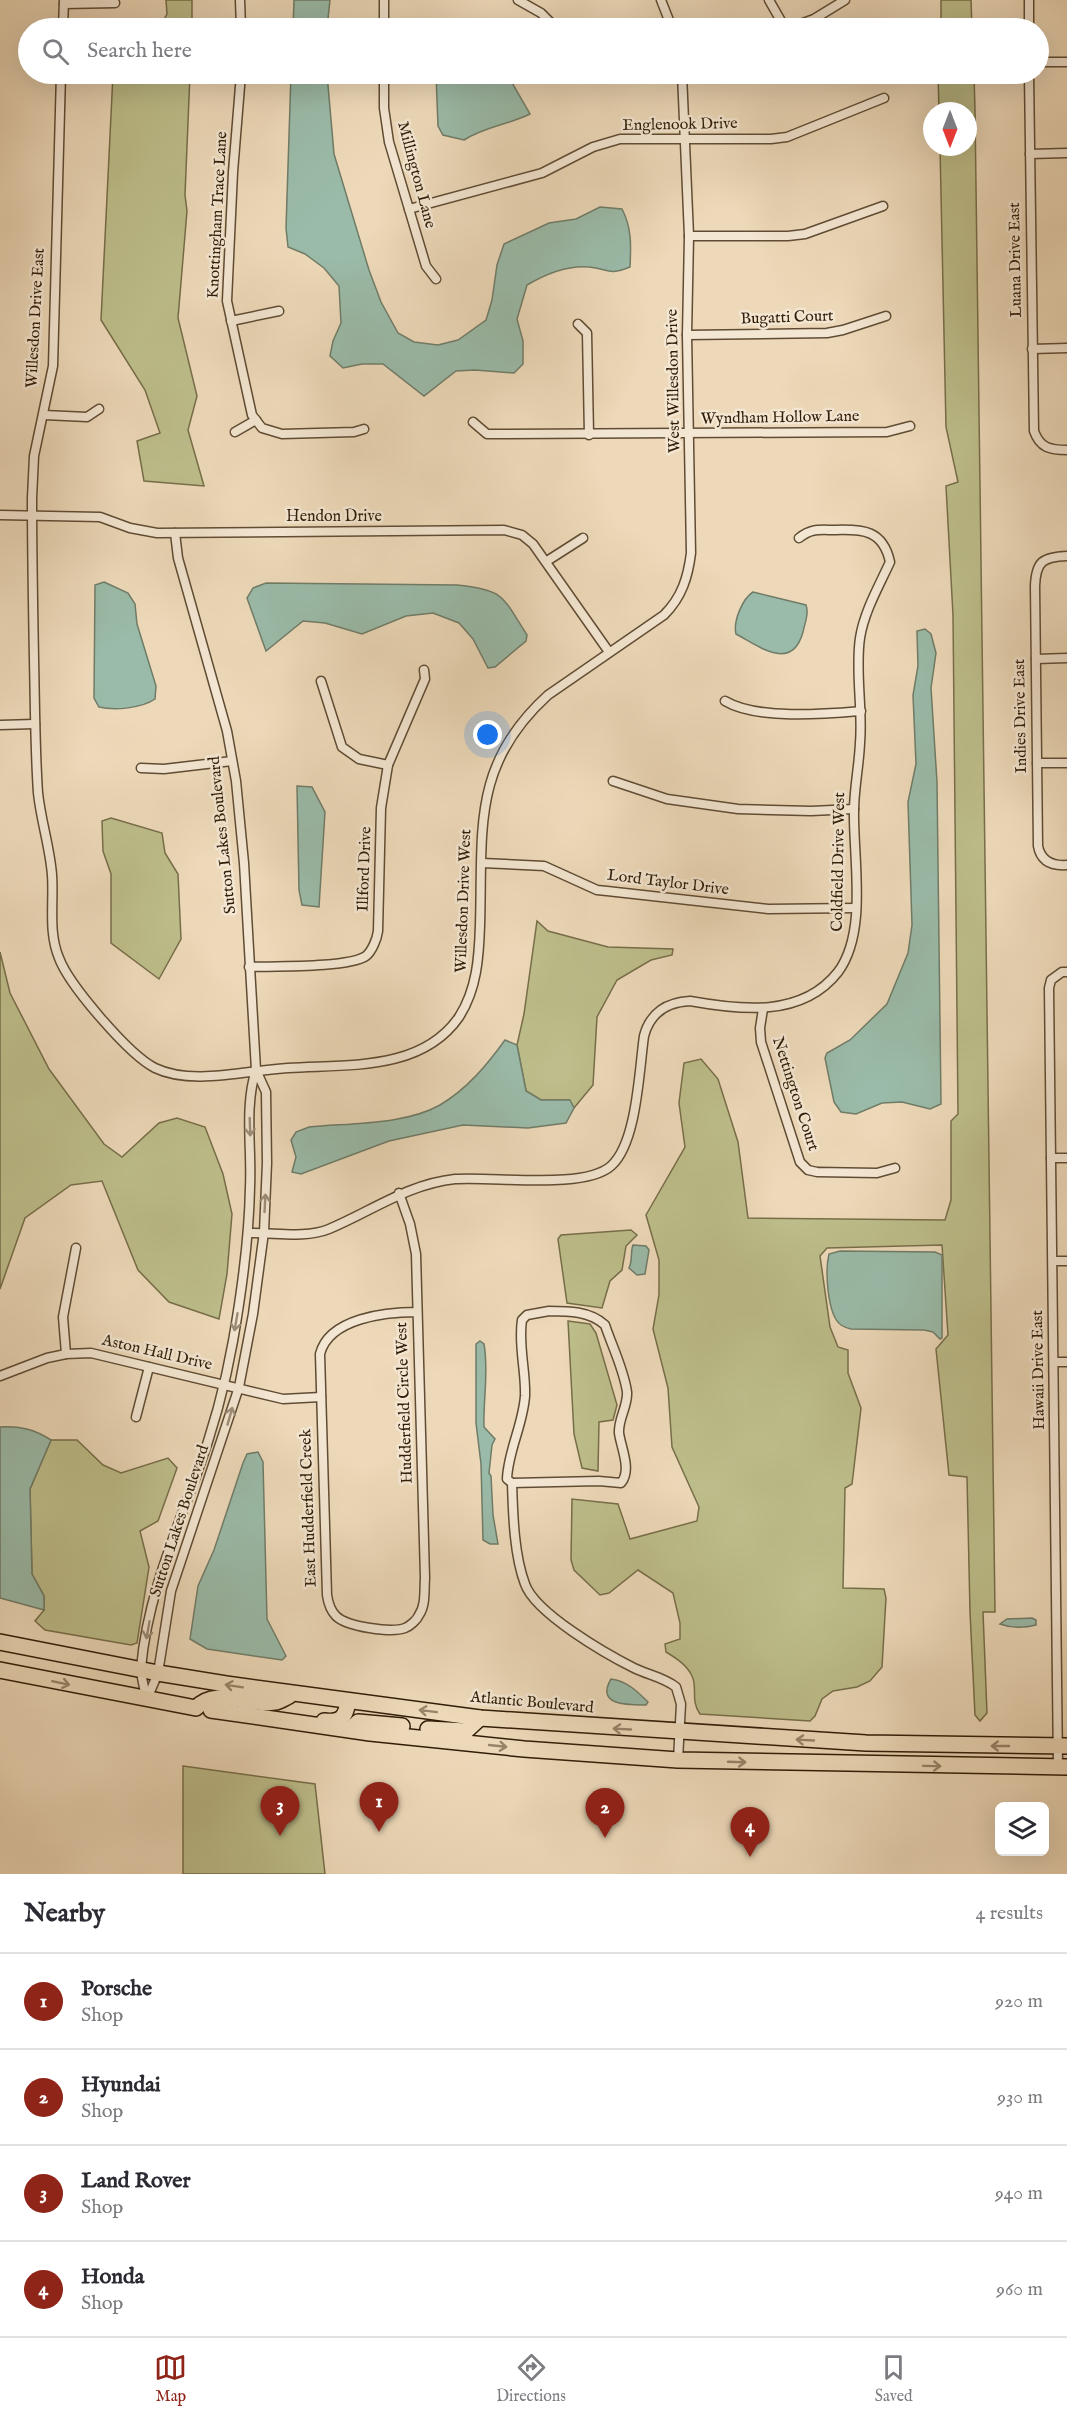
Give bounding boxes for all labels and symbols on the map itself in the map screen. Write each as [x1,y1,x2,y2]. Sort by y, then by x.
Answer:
north arrow [923,102,977,156]
street label: Englenook Drive [622,114,738,136]
street label: Millington Lane [392,119,440,231]
street label: Knottingham Trace Lane [204,131,232,299]
street label: Luana Drive East [1005,202,1027,318]
street label: Willesdon Drive East [22,247,50,389]
street label: Bugatti Court [740,306,834,330]
street label: West Willesdon Drive [663,309,685,453]
street label: Wyndham Hollow Lane [701,407,859,429]
street label: Hendon Drive [286,507,382,527]
street label: Indies Drive East [1010,658,1032,773]
your location [473,720,502,749]
street label: Sutton Lakes Boulevard [205,755,241,915]
street label: Coldfield Drive West [828,792,850,932]
street label: Illford Drive [354,826,376,912]
street label: Willesdon Drive West [451,828,477,973]
street label: Lord Taylor Drive [606,866,730,900]
street label: Nettington Court [767,1034,823,1154]
one-way arrow [245,1117,256,1137]
one-way arrow [260,1194,271,1214]
street label: Hawaii Drive East [1028,1309,1050,1430]
one-way arrow [231,1311,242,1331]
street label: Hudderfield Circle West [392,1321,418,1484]
street label: Aston Hall Drive [99,1330,214,1375]
one-way arrow [225,1407,236,1426]
street label: East Hudderfield Creek [296,1428,322,1587]
street label: Sutton Lakes Boulevard [146,1442,214,1600]
one-way arrow [142,1619,153,1639]
one-way arrow [51,1678,70,1689]
one-way arrow [225,1680,245,1691]
street label: Atlantic Boulevard [469,1688,595,1718]
one-way arrow [418,1706,438,1717]
one-way arrow [612,1723,632,1734]
one-way arrow [795,1735,815,1746]
one-way arrow [990,1740,1010,1752]
one-way arrow [488,1741,508,1752]
one-way arrow [726,1756,746,1767]
one-way arrow [921,1760,941,1772]
pin: 1 [360,1782,398,1832]
pin: 3 [260,1786,300,1836]
pin: 2 [586,1788,624,1838]
pin: 4 [730,1808,770,1857]

